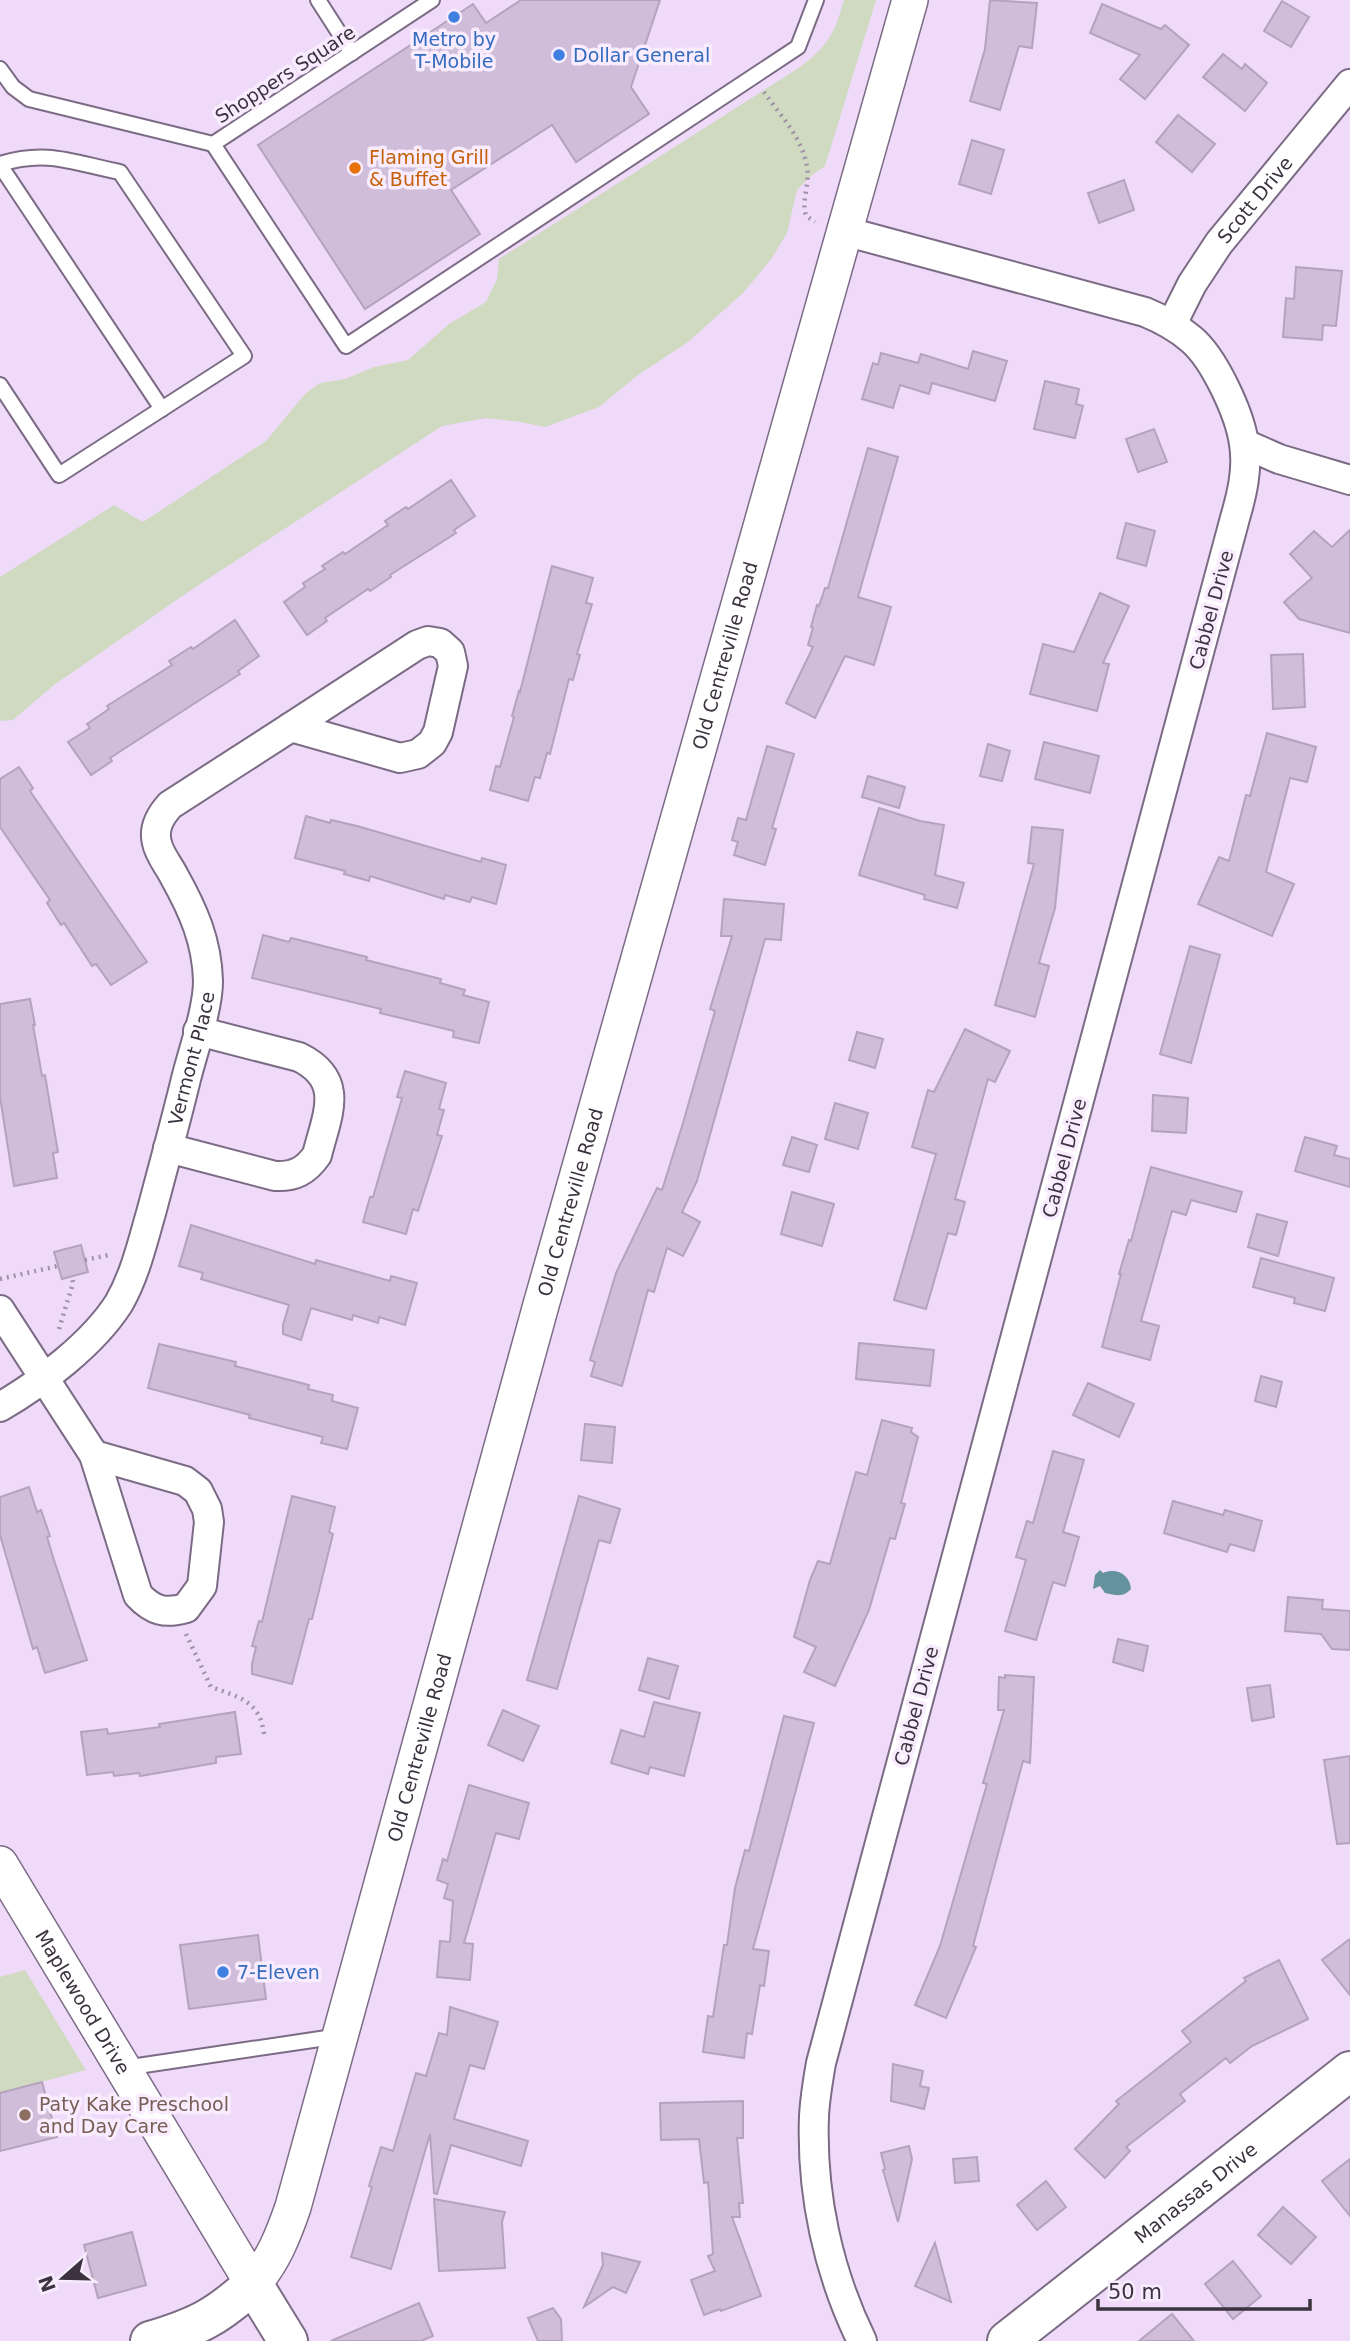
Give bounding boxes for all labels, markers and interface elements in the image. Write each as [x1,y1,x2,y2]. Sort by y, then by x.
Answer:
marker: Metro by T-Mobile [446,9,462,25]
street label: Shoppers Square [211,21,359,127]
place label: Metro by T-Mobile [412,28,496,72]
place label: Dollar General [573,44,710,66]
marker: Dollar General [551,47,567,63]
place label: Flaming Grill & Buffet [369,146,489,190]
street label: Scott Drive [1213,152,1297,247]
marker: Flaming Grill & Buffet [347,160,363,176]
street label: Cabbel Drive [1184,548,1238,672]
street label: Old Centreville Road [688,559,762,752]
street label: Vermont Place [164,990,218,1127]
street label: Cabbel Drive [1037,1096,1091,1220]
street label: Old Centreville Road [533,1106,607,1299]
street label: Cabbel Drive [889,1644,943,1768]
street label: Old Centreville Road [383,1651,456,1844]
street label: Maplewood Drive [31,1926,135,2078]
place label: 7-Eleven [237,1961,320,1983]
marker: 7-Eleven [215,1964,231,1980]
place label: Paty Kake Preschool and Day Care [39,2093,229,2137]
marker: Paty Kake Preschool and Day Care [17,2107,33,2123]
street label: Manassas Drive [1130,2138,1261,2248]
north arrow [28,2243,98,2313]
scale bar [1098,2268,1310,2312]
text: N [34,2273,60,2295]
text: 50 m [1108,2280,1162,2304]

